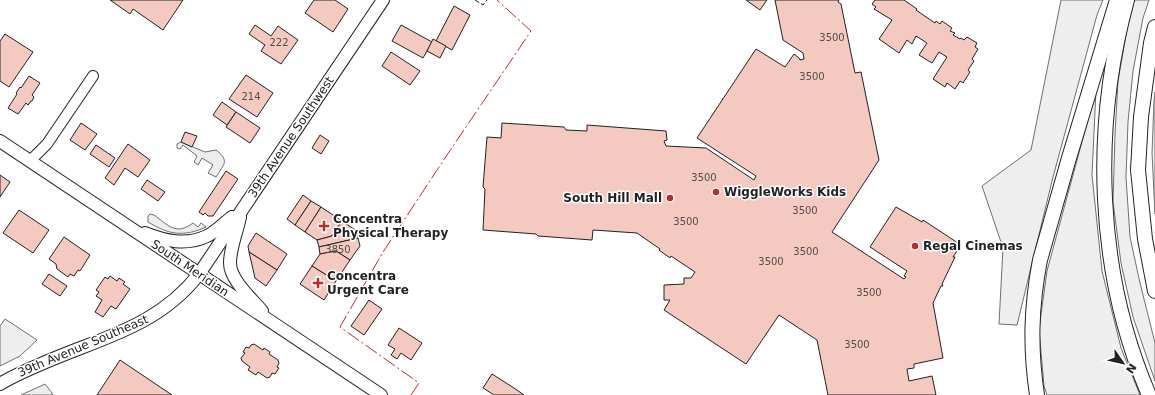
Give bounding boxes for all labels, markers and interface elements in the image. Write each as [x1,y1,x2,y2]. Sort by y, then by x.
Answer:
house number: 3500 [819,32,845,43]
house number: 222 [269,37,289,48]
house number: 3500 [799,71,825,82]
street label: 39th Avenue Southwest [245,74,337,200]
house number: 214 [241,91,261,102]
house number: 3500 [691,172,717,183]
place label: WiggleWorks Kids [724,185,846,199]
marker: WiggleWorks Kids [711,187,721,197]
place label: South Hill Mall [563,191,662,205]
marker: South Hill Mall [665,193,675,203]
house number: 3500 [792,205,818,216]
place label: Concentra Physical Therapy [333,212,448,240]
house number: 3500 [673,216,699,227]
marker: Concentra Physical Therapy [318,220,330,232]
street label: South Meridian [149,237,231,299]
place label: Regal Cinemas [923,239,1023,253]
marker: Regal Cinemas [910,241,920,251]
house number: 3850 [325,244,351,255]
house number: 3500 [793,246,819,257]
house number: 3500 [758,256,784,267]
place label: Concentra Urgent Care [327,269,409,297]
marker: Concentra Urgent Care [312,277,324,289]
house number: 3500 [856,287,882,298]
street label: 39th Avenue Southeast [16,312,151,380]
house number: 3500 [844,339,870,350]
north arrow [1103,343,1143,383]
text: N [1123,361,1139,376]

